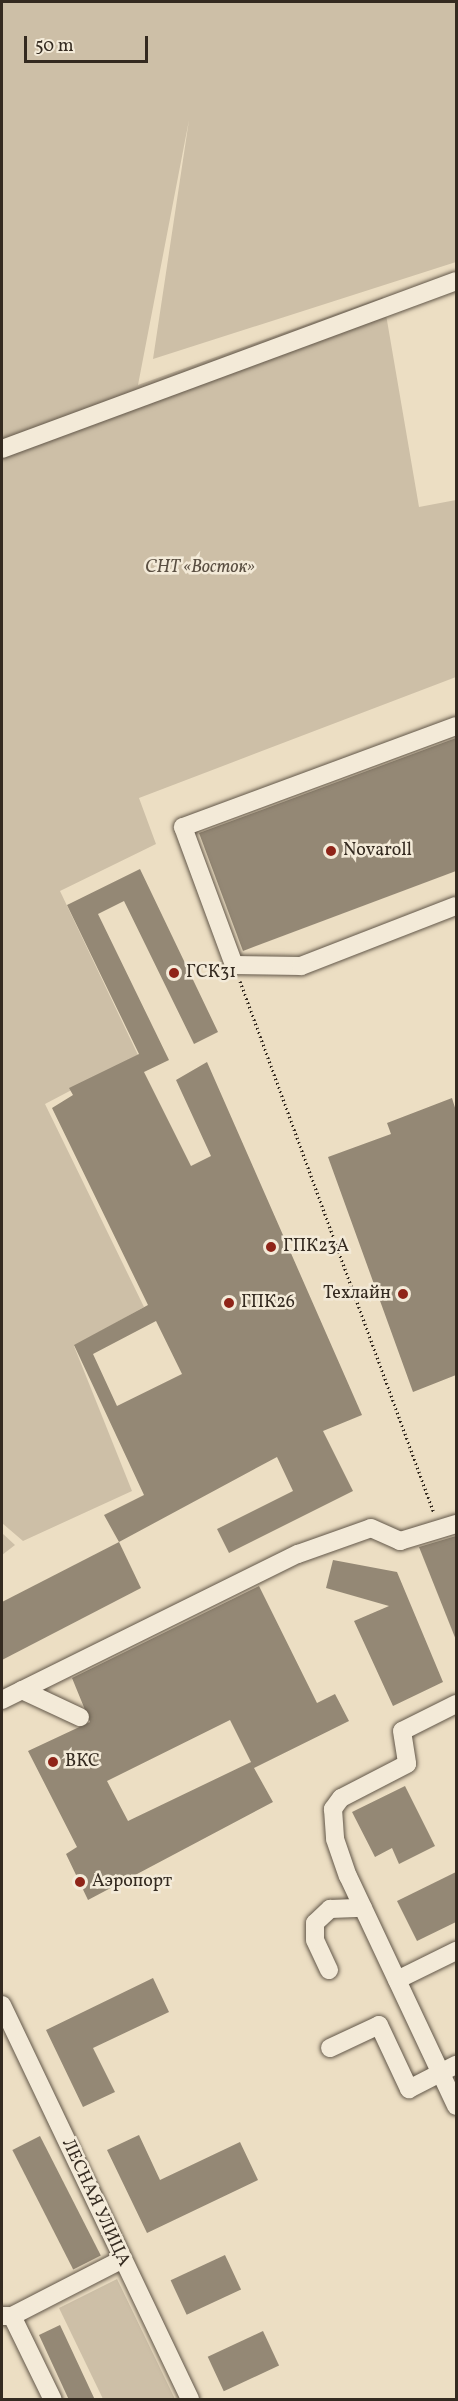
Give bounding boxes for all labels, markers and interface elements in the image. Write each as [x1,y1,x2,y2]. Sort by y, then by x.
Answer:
scale bar [27,24,152,62]
text: 50 m [35,34,74,59]
park label: СНТ «Восток» [145,557,255,579]
place label: Novaroll [343,840,412,862]
marker: Novaroll [324,844,338,858]
place label: ГСК31 [186,962,236,984]
marker: ГСК31 [167,966,181,980]
place label: ГПК23А [283,1236,349,1258]
marker: ГПК23А [264,1240,278,1254]
place label: Техлайн [323,1283,391,1305]
marker: Техлайн [396,1287,410,1301]
place label: ГПК26 [241,1292,295,1314]
marker: ГПК26 [222,1296,236,1310]
place label: ВКС [65,1751,100,1773]
marker: ВКС [46,1755,60,1769]
place label: Аэропорт [92,1871,172,1893]
marker: Аэропорт [73,1875,87,1889]
street label: ЛЕСНАЯ УЛИЦА [56,2136,134,2270]

